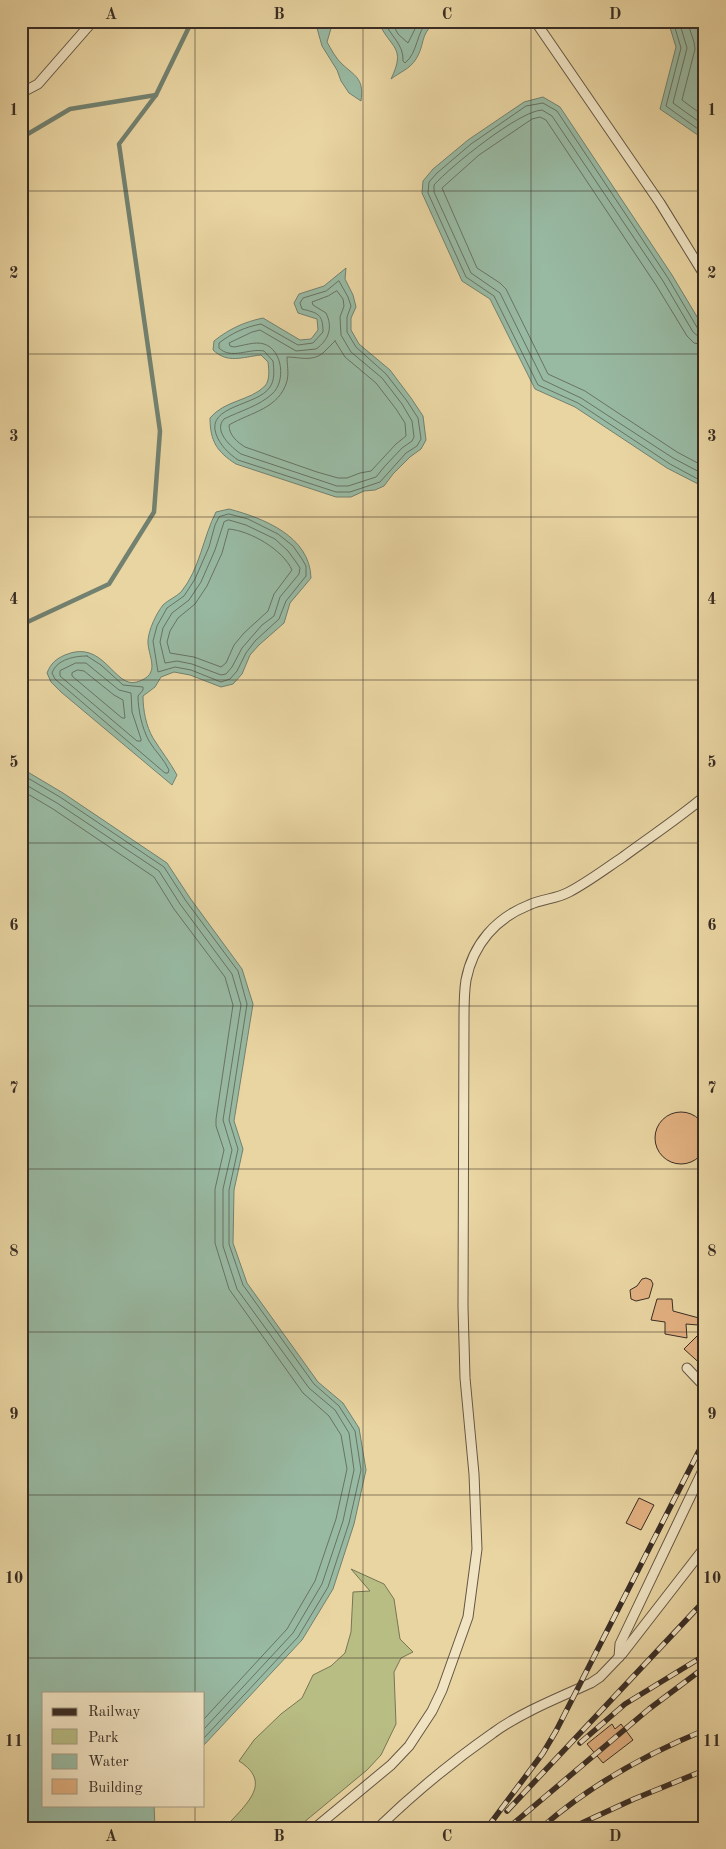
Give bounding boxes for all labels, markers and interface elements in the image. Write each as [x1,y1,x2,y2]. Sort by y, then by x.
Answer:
text: A [105,7,117,23]
text: B [273,7,285,23]
text: C [442,7,452,23]
text: D [609,7,621,23]
text: 1 [9,103,19,119]
text: 1 [707,103,717,119]
text: 2 [9,266,19,282]
text: 2 [707,266,717,282]
text: 3 [9,429,19,445]
text: 3 [707,429,717,445]
text: 4 [9,592,19,608]
text: 4 [707,592,717,608]
text: 5 [9,755,19,771]
text: 5 [707,755,717,771]
text: 6 [9,918,19,934]
text: 6 [707,918,717,934]
text: 7 [9,1081,19,1097]
text: 7 [707,1081,717,1097]
text: 8 [9,1244,19,1260]
text: 8 [707,1244,717,1260]
text: 9 [9,1407,19,1423]
text: 9 [707,1407,717,1423]
text: 10 [5,1571,23,1587]
text: 10 [703,1571,721,1587]
legend [42,1692,205,1806]
text: Railway [88,1705,141,1720]
text: Park [88,1731,119,1746]
text: 11 [5,1734,23,1750]
text: 11 [703,1734,721,1750]
text: Water [88,1755,129,1770]
text: Building [88,1781,143,1796]
text: A [105,1829,117,1845]
text: B [273,1829,285,1845]
text: C [442,1829,452,1845]
text: D [609,1829,621,1845]

